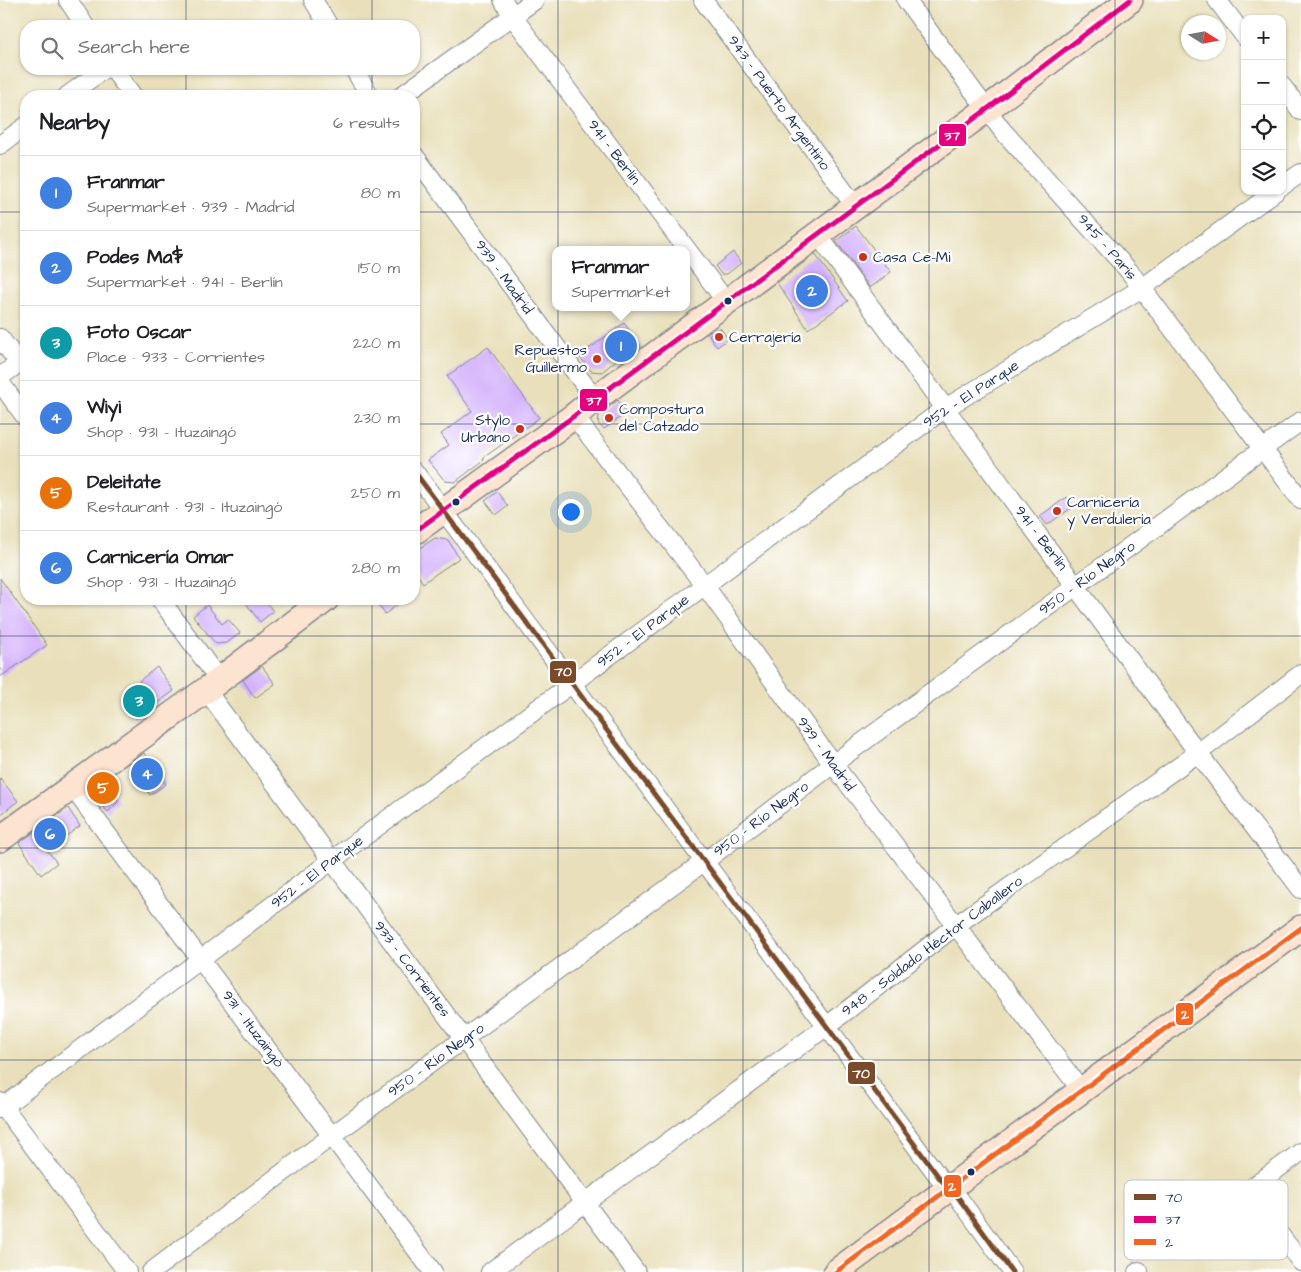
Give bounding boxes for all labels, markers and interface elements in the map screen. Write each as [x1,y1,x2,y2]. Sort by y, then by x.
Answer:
north arrow [1181,15,1226,60]
map controls [1241,15,1286,195]
button: + [1241,15,1286,60]
search box [20,20,420,75]
street label: 943 - Puerto Argentino [722,31,836,176]
icon: search [38,34,66,62]
text: Search here [78,34,190,61]
button: − [1241,60,1286,105]
button: locate [1241,105,1286,150]
text: Nearby [40,108,110,137]
text: 6 results [333,112,400,134]
street label: 941 - Berlín [583,115,646,189]
line badge: 37 [938,123,967,147]
text: 37 [943,126,960,146]
button: layers [1241,150,1286,195]
text: Franmar [87,169,165,196]
text: 1 [55,182,57,204]
text: 80 m [361,182,400,204]
text: Supermarket · 939 - Madrid [87,196,294,218]
street label: 945 - París [1072,209,1142,285]
street label: 939 - Madrid [470,235,538,319]
text: Podes Ma$ [87,244,183,271]
popup [552,246,690,311]
place label: Casa Ce-Mi [873,247,951,268]
marker: Casa Ce-Mi [857,251,869,263]
text: Franmar [571,254,649,281]
text: 2 [51,257,61,279]
text: 150 m [358,257,400,279]
text: Supermarket · 941 - Berlín [87,271,283,293]
pin: 2 [796,272,828,310]
text: Supermarket [571,281,671,303]
unlabelled marker [723,296,733,306]
text: Foto Oscar [87,319,191,346]
pin: 1 [605,327,637,365]
place label: Cerrajería [729,327,801,348]
marker: Cerrajería [713,331,725,343]
text: 3 [52,332,60,354]
text: 220 m [353,332,400,354]
place label: Repuestos Guillermo [515,340,588,378]
text: Place · 933 - Corrientes [87,346,265,368]
marker: Repuestos Guillermo [591,353,603,365]
street label: 952 - El Parque [919,355,1023,433]
line badge: 37 [579,388,608,412]
text: 37 [585,391,602,411]
text: Wiyi [87,394,121,421]
place label: Compostura del Catzado [619,399,704,437]
text: 4 [51,407,61,429]
text: 230 m [354,407,400,429]
place label: Stylo Urbano [461,410,511,448]
marker: Compostura del Catzado [603,412,615,424]
text: Shop · 931 - Ituzaingó [87,421,236,443]
marker: Stylo Urbano [514,423,526,435]
text: Deleitate [87,469,161,496]
text: 5 [50,482,62,504]
text: 250 m [351,482,400,504]
place label: Carnicería y Verdulería [1067,492,1151,531]
text: Restaurant · 931 - Ituzaingó [87,496,282,518]
unlabelled marker [451,497,461,507]
your location [558,499,584,525]
street label: 941 - Berlín [1010,501,1073,575]
marker: Carnicería y Verdulería [1051,505,1063,517]
street label: 950 - Río Negro [1034,535,1141,621]
text: Carnicería Omar [87,544,234,571]
text: 6 [51,557,61,579]
text: 280 m [352,557,400,579]
text: Shop · 931 - Ituzaingó [87,571,236,593]
street label: 952 - El Parque [593,589,693,673]
line badge: 70 [549,660,577,684]
text: 70 [553,662,572,682]
pin: 3 [123,682,155,720]
street label: 939 - Madrid [792,712,860,796]
pin: 4 [131,755,163,793]
pin: 5 [87,769,119,807]
street label: 950 - Río Negro [709,776,814,863]
pin: 6 [34,815,66,853]
street label: 952 - El Parque [267,830,367,914]
street label: 948 - Soldado Héctor Caballero [837,870,1028,1021]
street label: 933 - Corrientes [369,916,455,1022]
street label: 931 - Ituzaingó [216,986,289,1073]
line badge: 2 [1175,1002,1194,1026]
text: 2 [1180,1005,1190,1025]
street label: 950 - Río Negro [383,1017,490,1103]
line badge: 70 [847,1061,876,1085]
text: 70 [851,1064,870,1084]
unlabelled marker [966,1167,976,1177]
line badge: 2 [943,1174,962,1198]
text: 2 [947,1177,957,1197]
legend [1124,1180,1288,1260]
text: 70 [1165,1188,1183,1208]
text: 37 [1165,1210,1181,1230]
text: 2 [1165,1233,1173,1253]

